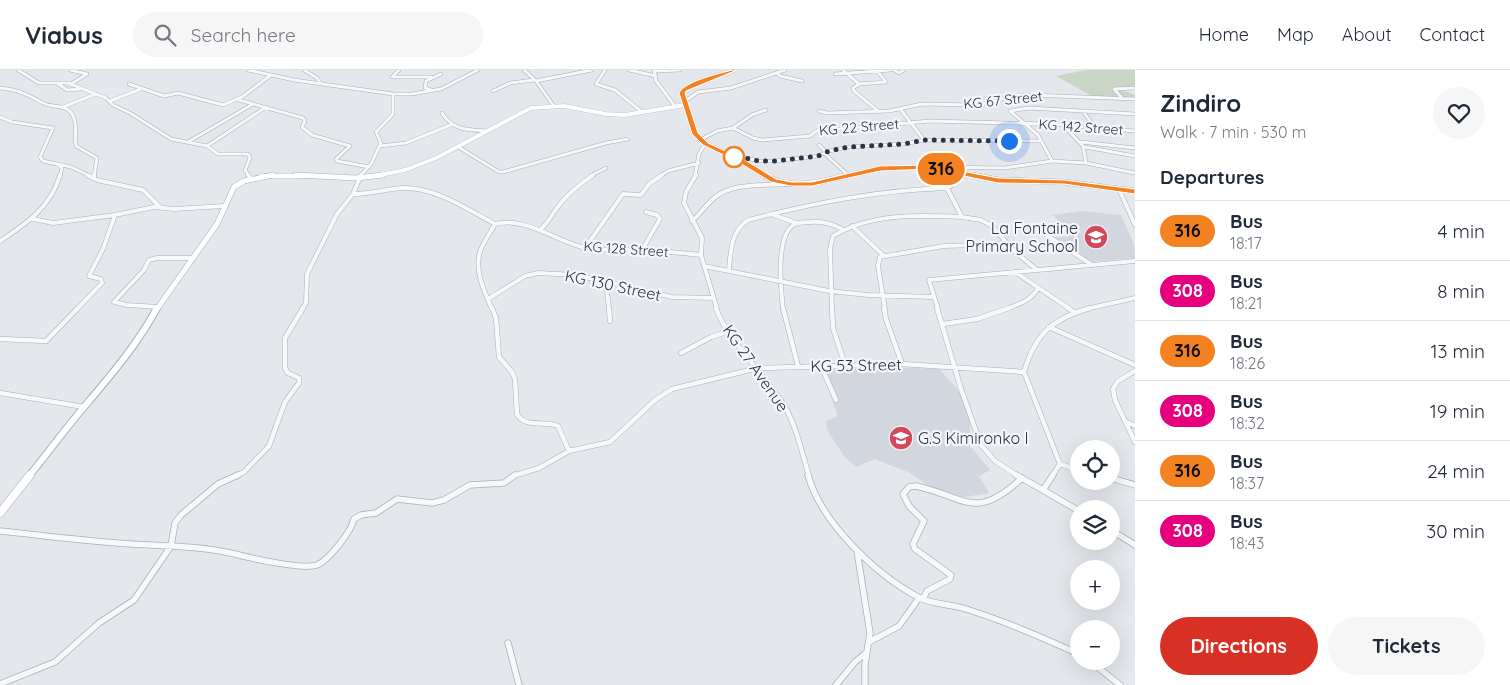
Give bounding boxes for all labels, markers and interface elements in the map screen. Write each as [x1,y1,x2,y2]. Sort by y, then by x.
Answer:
search box [133,12,483,57]
text: Viabus [25,20,103,50]
icon: search [151,21,179,49]
text: Search here [191,23,296,47]
text: Home [1199,23,1249,46]
text: Map [1277,23,1314,46]
text: About [1342,23,1392,46]
text: Contact [1420,23,1485,46]
street label: KG 67 Street [963,87,1044,113]
button: heart [1433,87,1485,139]
text: Zindiro [1160,88,1241,118]
street label: KG 22 Street [818,115,900,139]
street label: KG 142 Street [1038,115,1124,139]
text: Walk · 7 min · 530 m [1160,122,1306,142]
your location [997,129,1022,154]
unlabelled marker [723,146,745,168]
line badge: 316 [912,153,970,185]
text: 316 [928,157,954,180]
text: Departures [1160,165,1264,189]
text: Bus [1230,209,1263,233]
place label: La Fontaine Primary School [966,218,1078,256]
text: 316 [1174,219,1201,242]
text: 4 min [1437,219,1485,243]
school or university icon: La Fontaine Primary School [1083,224,1109,250]
text: 18:17 [1230,233,1262,253]
street label: KG 128 Street [583,237,669,261]
street label: KG 130 Street [563,265,663,305]
text: Bus [1230,269,1263,293]
text: 308 [1172,279,1203,302]
text: 8 min [1437,279,1485,303]
text: 18:21 [1230,293,1262,313]
street label: KG 27 Avenue [719,321,793,415]
text: Bus [1230,329,1263,353]
text: 316 [1174,339,1201,362]
text: 13 min [1430,339,1485,363]
text: 18:26 [1230,353,1265,373]
street label: KG 53 Street [810,354,902,376]
text: Bus [1230,389,1263,413]
text: 308 [1172,399,1203,422]
text: 19 min [1430,399,1485,423]
text: 18:32 [1230,413,1265,433]
school or university icon: G.S Kimironko I [888,425,914,451]
place label: G.S Kimironko I [918,428,1029,448]
map controls [1070,440,1120,670]
button: locate [1070,440,1120,490]
text: Bus [1230,449,1263,473]
text: 316 [1174,459,1201,482]
text: 24 min [1427,459,1485,483]
text: 18:37 [1230,473,1264,493]
button: layers [1070,500,1120,550]
text: Bus [1230,509,1263,533]
text: 308 [1172,519,1203,542]
text: 30 min [1426,519,1485,543]
text: 18:43 [1230,533,1264,553]
button: + [1070,560,1120,610]
button: Directions [1160,617,1318,675]
button: Tickets [1328,617,1485,675]
button: − [1070,620,1120,670]

